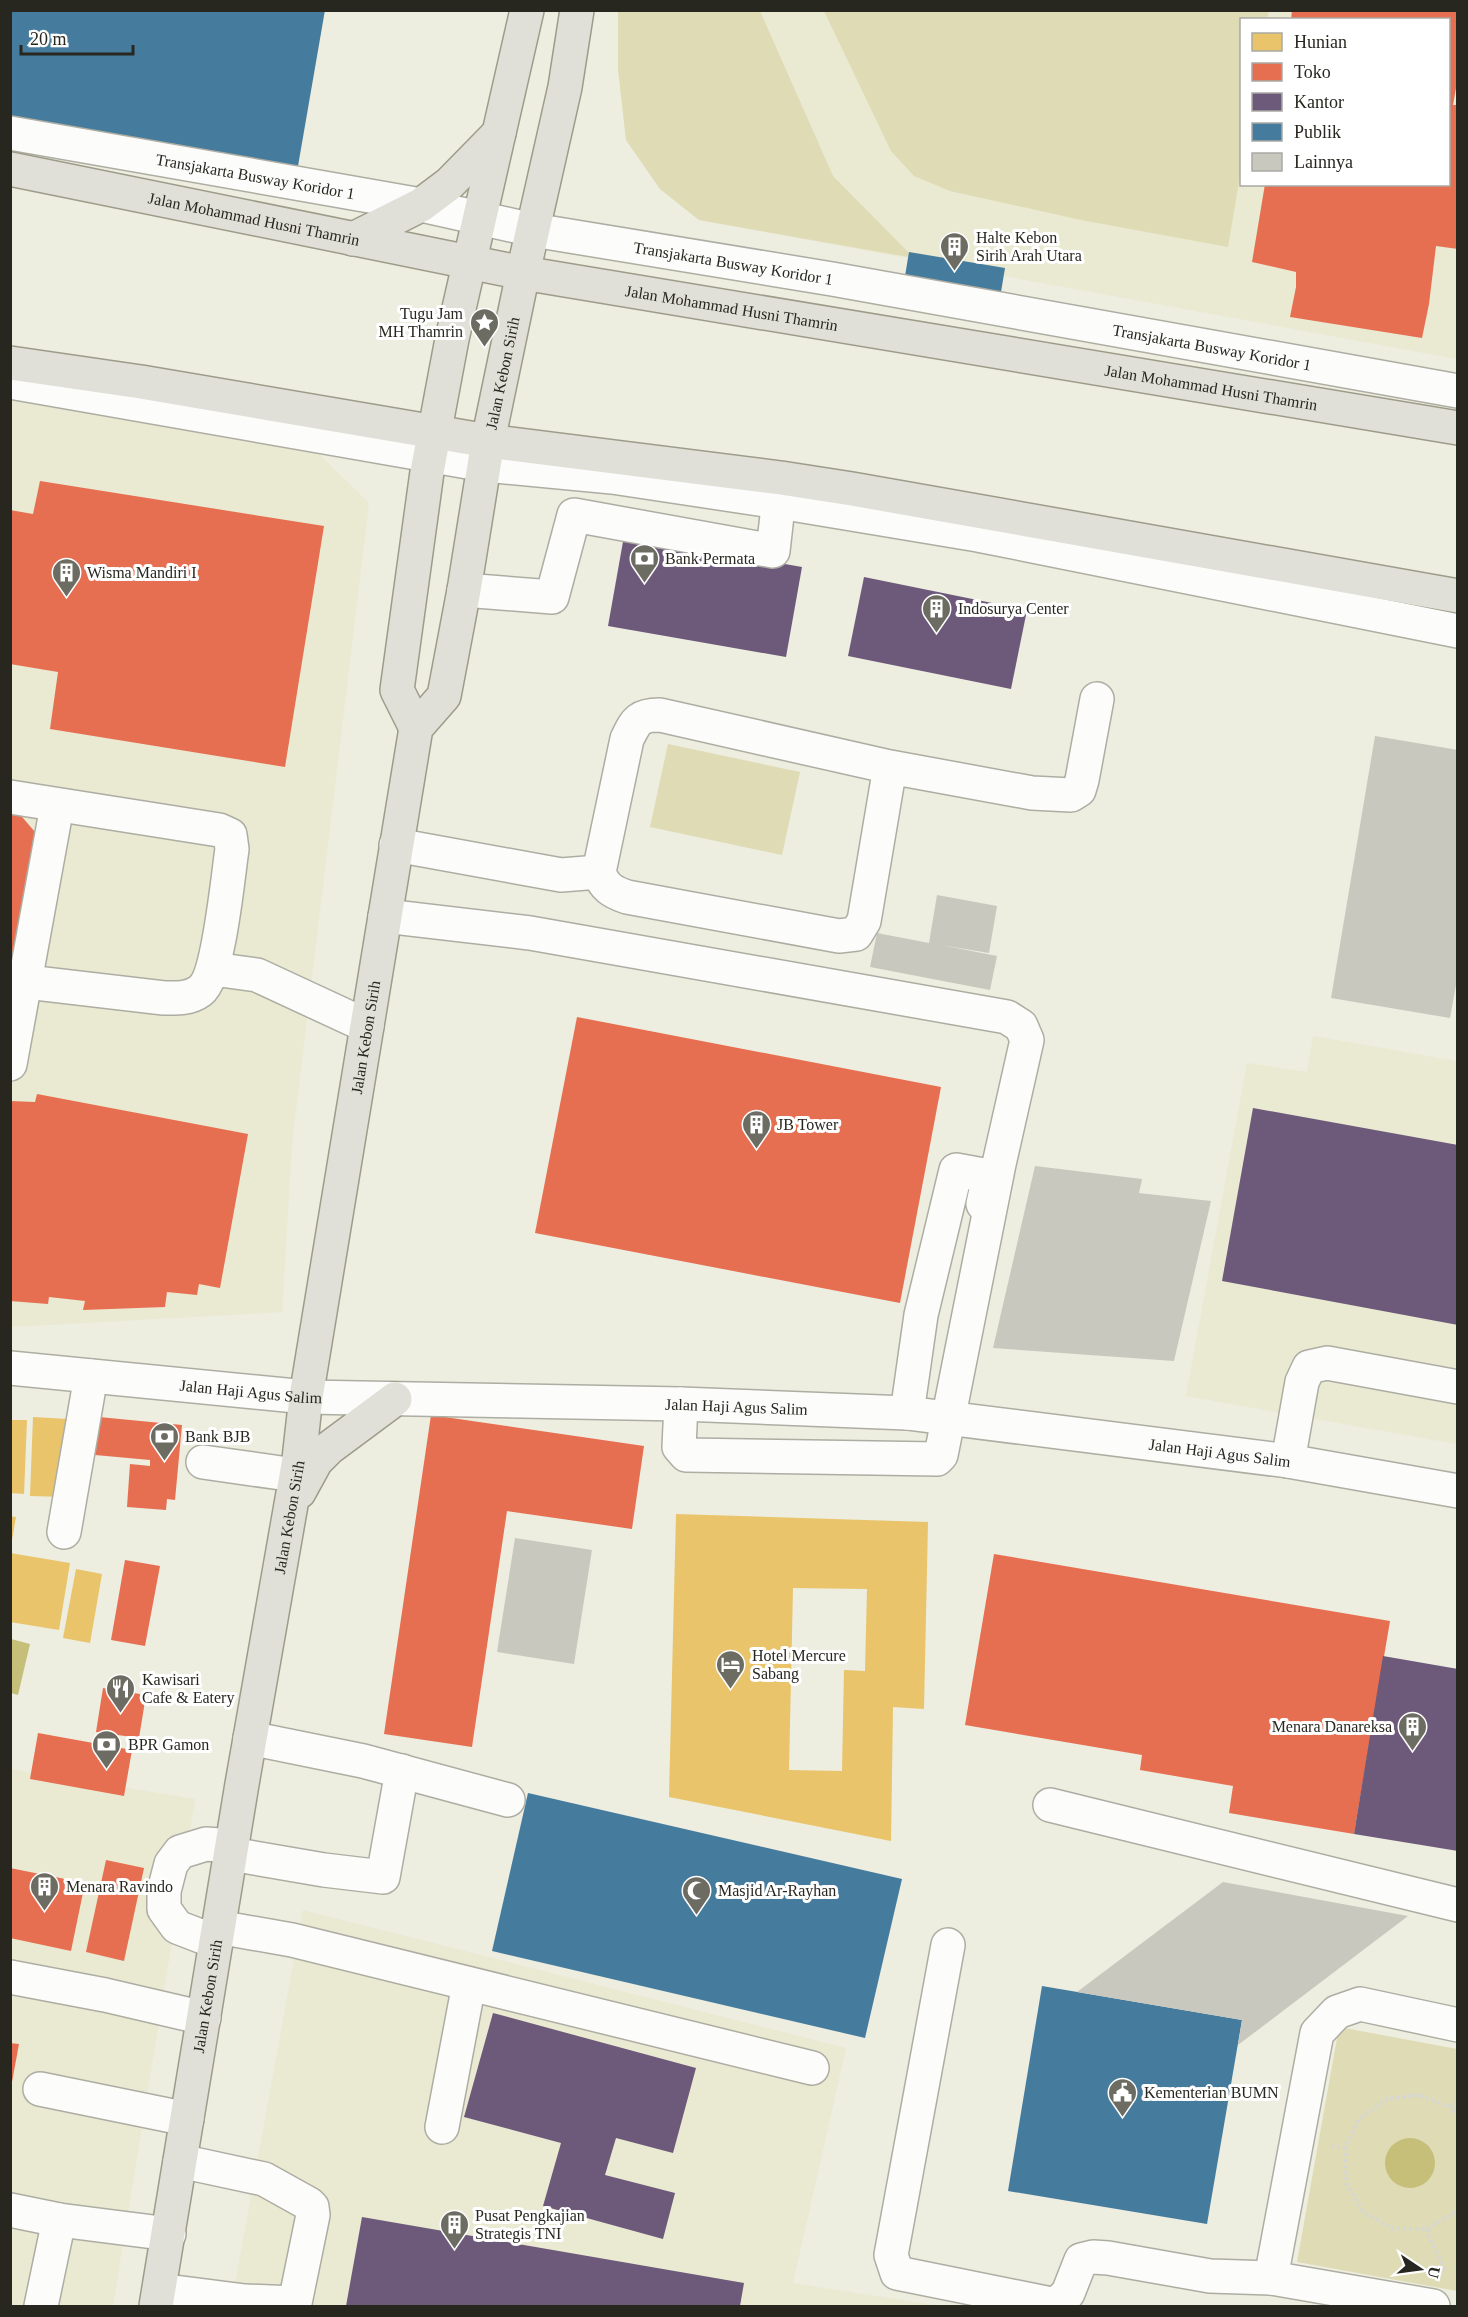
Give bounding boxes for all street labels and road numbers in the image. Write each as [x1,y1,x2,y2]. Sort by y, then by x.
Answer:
street label: Transjakarta Busway Koridor 1 [154,150,356,202]
street label: Jalan Mohammad Husni Thamrin [147,189,361,248]
street label: Transjakarta Busway Koridor 1 [632,238,834,288]
street label: Jalan Mohammad Husni Thamrin [624,282,839,334]
street label: Jalan Kebon Sirih [482,315,522,431]
street label: Transjakarta Busway Koridor 1 [1111,321,1313,373]
street label: Jalan Mohammad Husni Thamrin [1104,361,1319,413]
street label: Jalan Kebon Sirih [347,979,383,1095]
street label: Jalan Haji Agus Salim [179,1376,323,1406]
street label: Jalan Haji Agus Salim [665,1395,809,1418]
street label: Jalan Haji Agus Salim [1148,1435,1292,1470]
street label: Jalan Kebon Sirih [271,1459,307,1575]
street label: Jalan Kebon Sirih [189,1938,225,2054]

